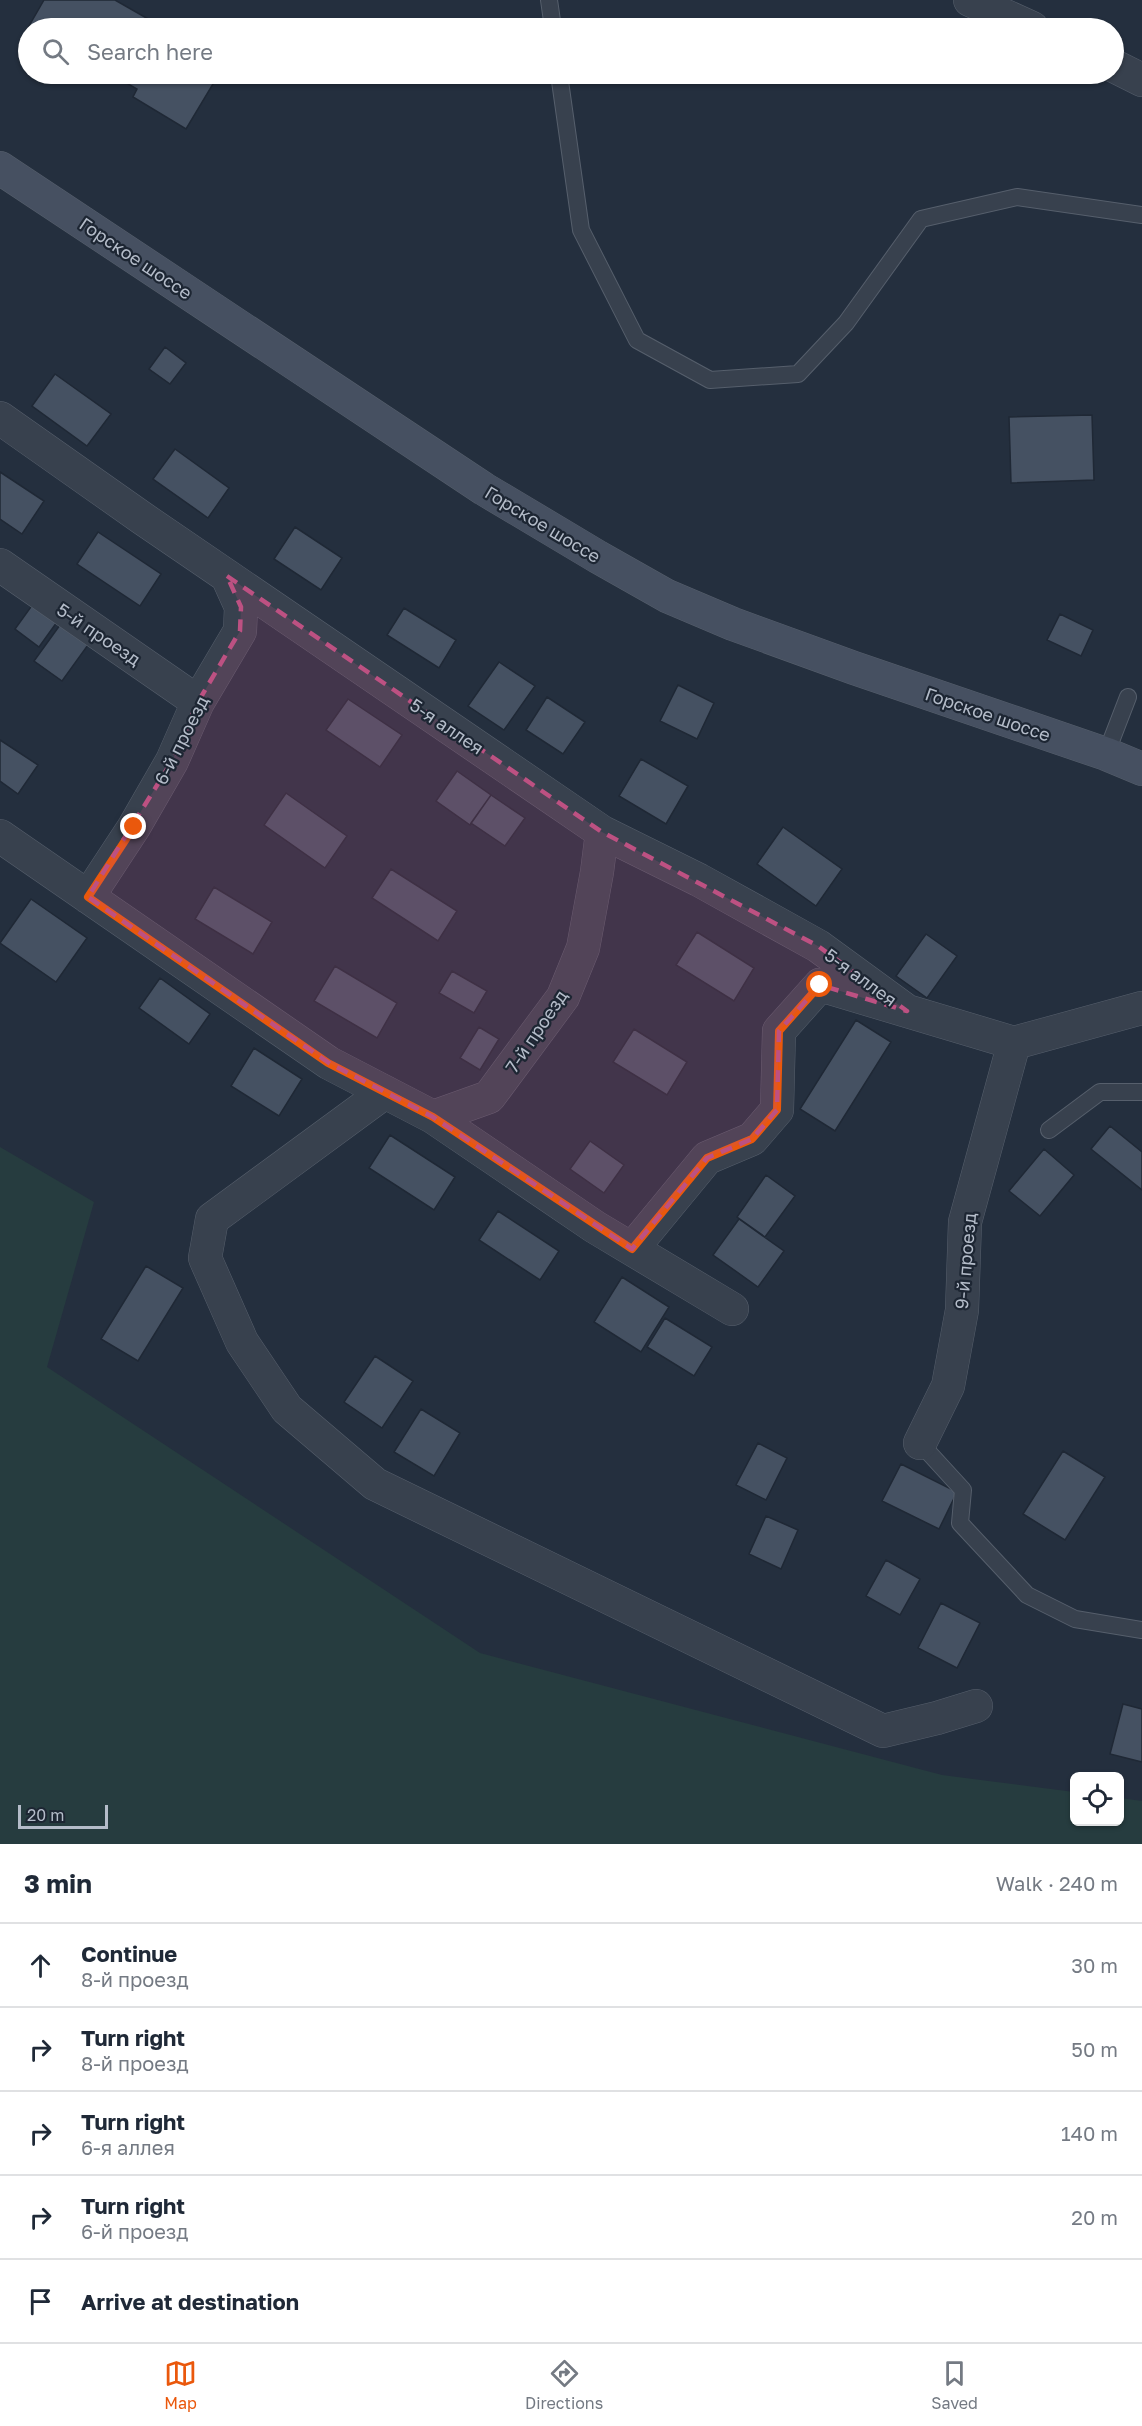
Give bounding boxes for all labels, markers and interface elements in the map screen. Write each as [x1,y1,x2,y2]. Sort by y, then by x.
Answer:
search box [18,18,1124,84]
icon: search [39,35,72,68]
text: Search here [87,38,213,65]
street label: Горское шоссе [76,212,196,304]
street label: Горское шоссе [481,481,605,567]
street label: 5-й проезд [53,598,145,670]
street label: Горское шоссе [923,682,1053,746]
street label: 6-й проезд [149,692,213,788]
street label: 5-я аллея [406,693,488,759]
route end [120,813,146,839]
street label: 5-я аллея [821,943,901,1011]
route start [806,971,832,997]
street label: 7-й проезд [500,985,572,1077]
street label: 9-й проезд [950,1212,980,1310]
map controls [1070,1772,1124,1826]
button: locate [1070,1772,1124,1826]
scale bar [18,1802,108,1830]
text: 20 m [27,1805,64,1825]
text: 3 min [24,1868,92,1899]
text: Walk · 240 m [996,1871,1118,1895]
text: Continue [81,1940,177,1967]
icon: ahead [24,1949,57,1982]
text: 30 m [1071,1953,1118,1977]
text: 8-й проезд [81,1967,189,1991]
text: Turn right [81,2024,185,2051]
icon: right [24,2033,57,2066]
text: 50 m [1071,2037,1118,2061]
text: 8-й проезд [81,2051,189,2075]
text: Turn right [81,2108,185,2135]
icon: right [24,2117,57,2150]
text: 140 m [1061,2121,1118,2145]
text: 6-я аллея [81,2135,175,2159]
text: Turn right [81,2192,185,2219]
icon: right [24,2201,57,2234]
text: 20 m [1071,2205,1118,2229]
text: 6-й проезд [81,2219,188,2243]
icon: arrive [24,2285,57,2318]
text: Arrive at destination [81,2288,299,2315]
tab: Map [164,2357,197,2413]
tab: Directions [525,2357,603,2413]
tab: Saved [931,2357,978,2413]

